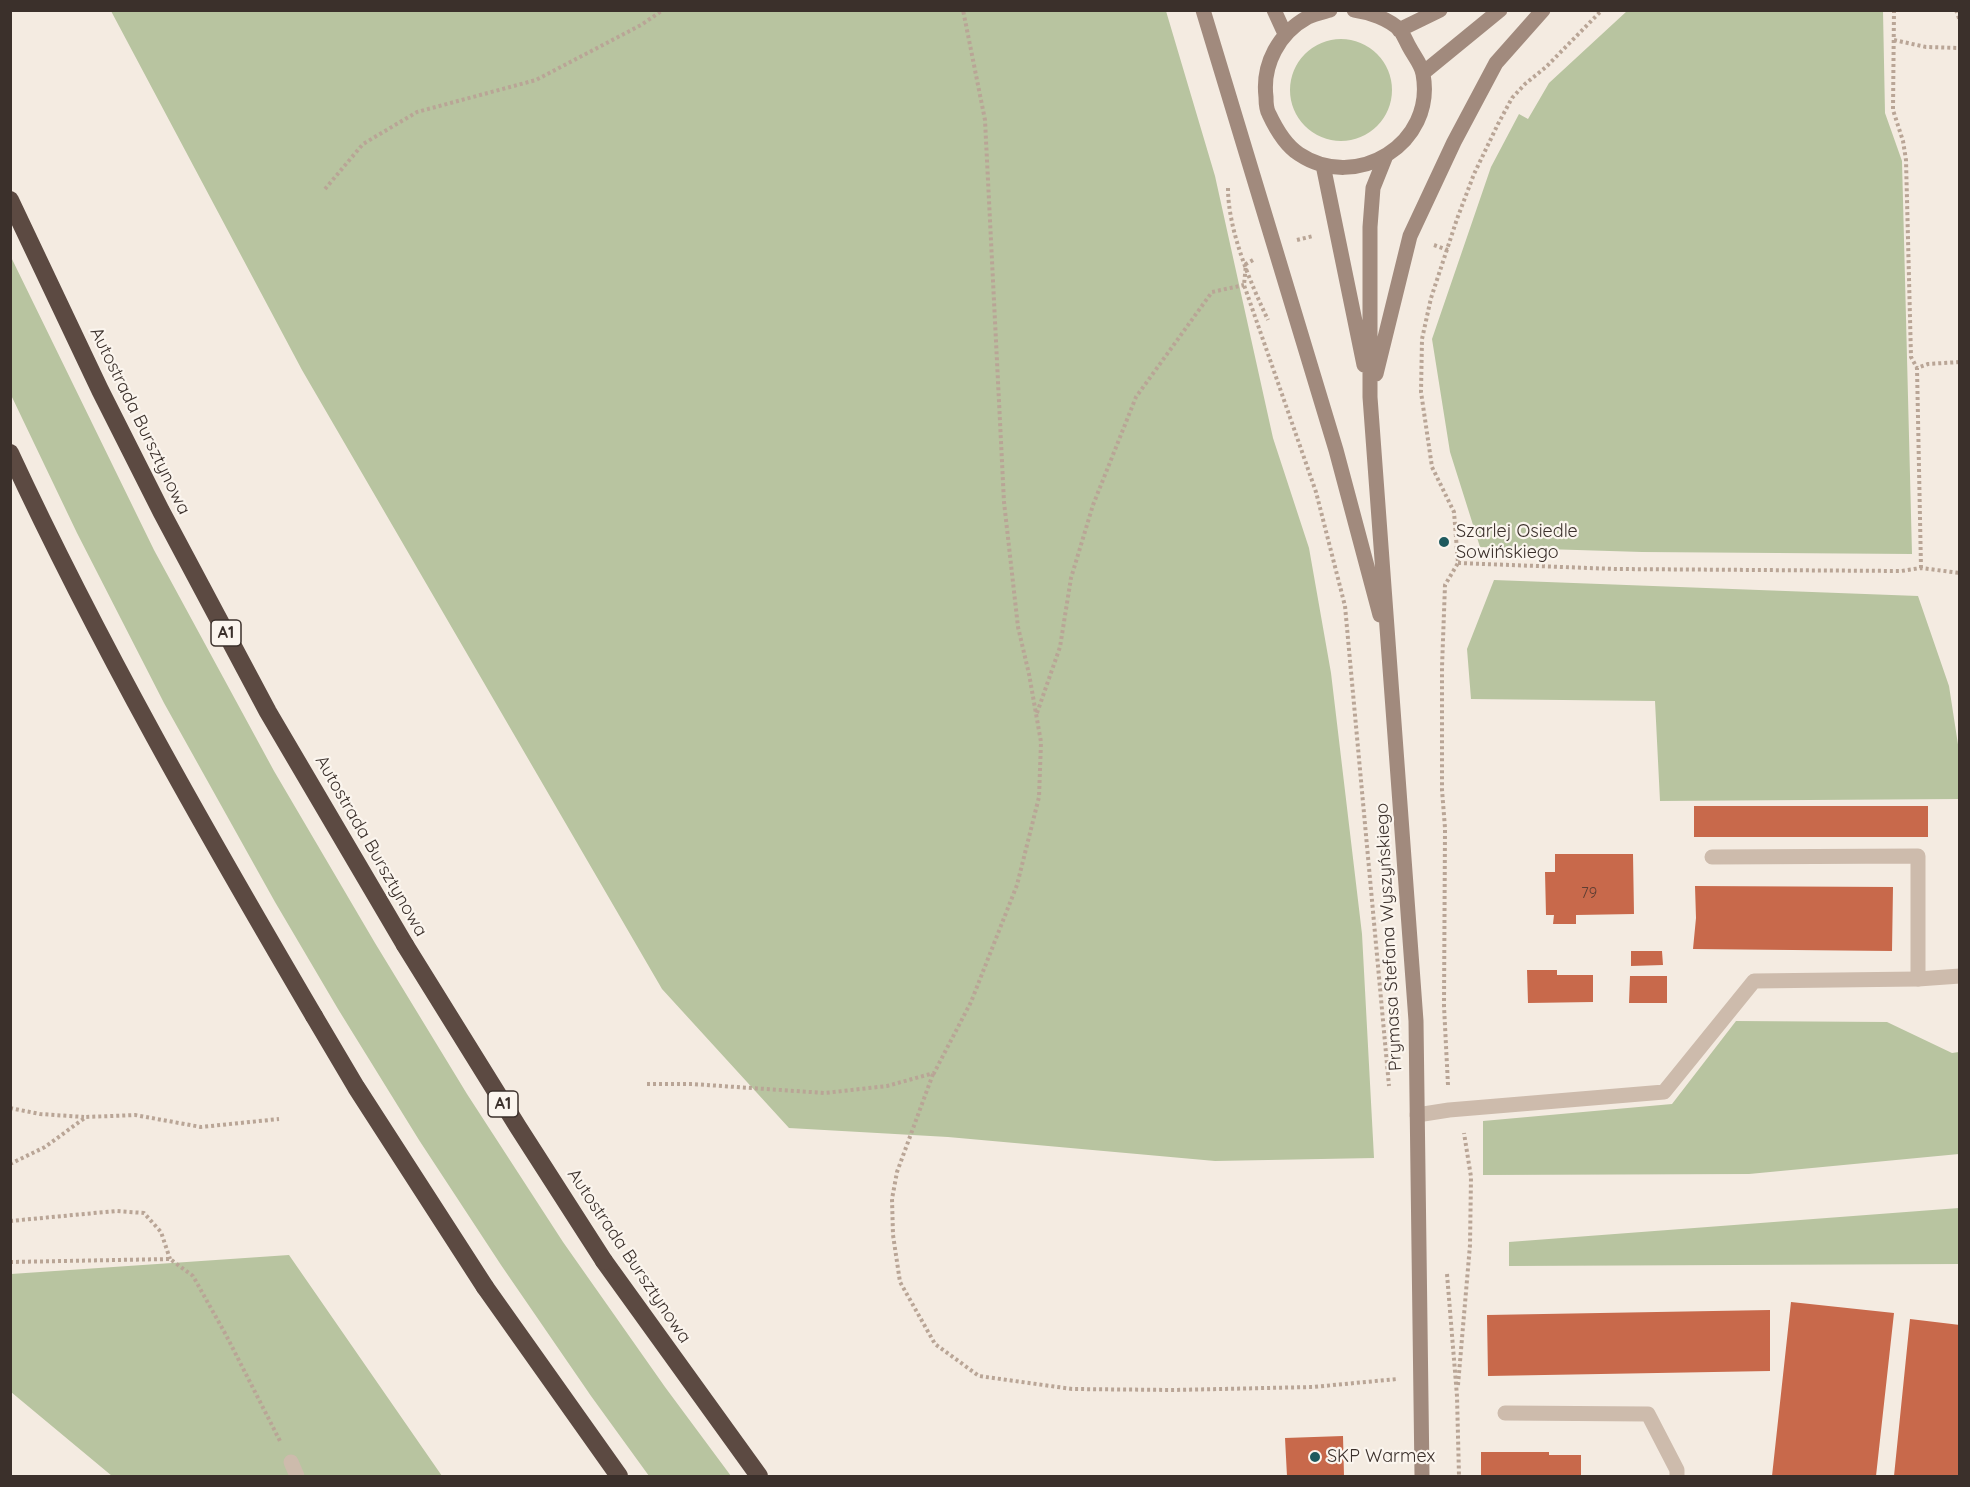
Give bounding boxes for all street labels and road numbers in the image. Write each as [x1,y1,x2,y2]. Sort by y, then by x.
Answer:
street label: Autostrada Bursztynowa [85,324,195,518]
road number: A1 [211,620,241,646]
street label: Autostrada Bursztynowa [310,752,432,940]
street label: Prymasa Stefana Wyszyńskiego [1371,802,1407,1072]
road number: A1 [488,1091,518,1117]
street label: Autostrada Bursztynowa [563,1165,695,1347]

